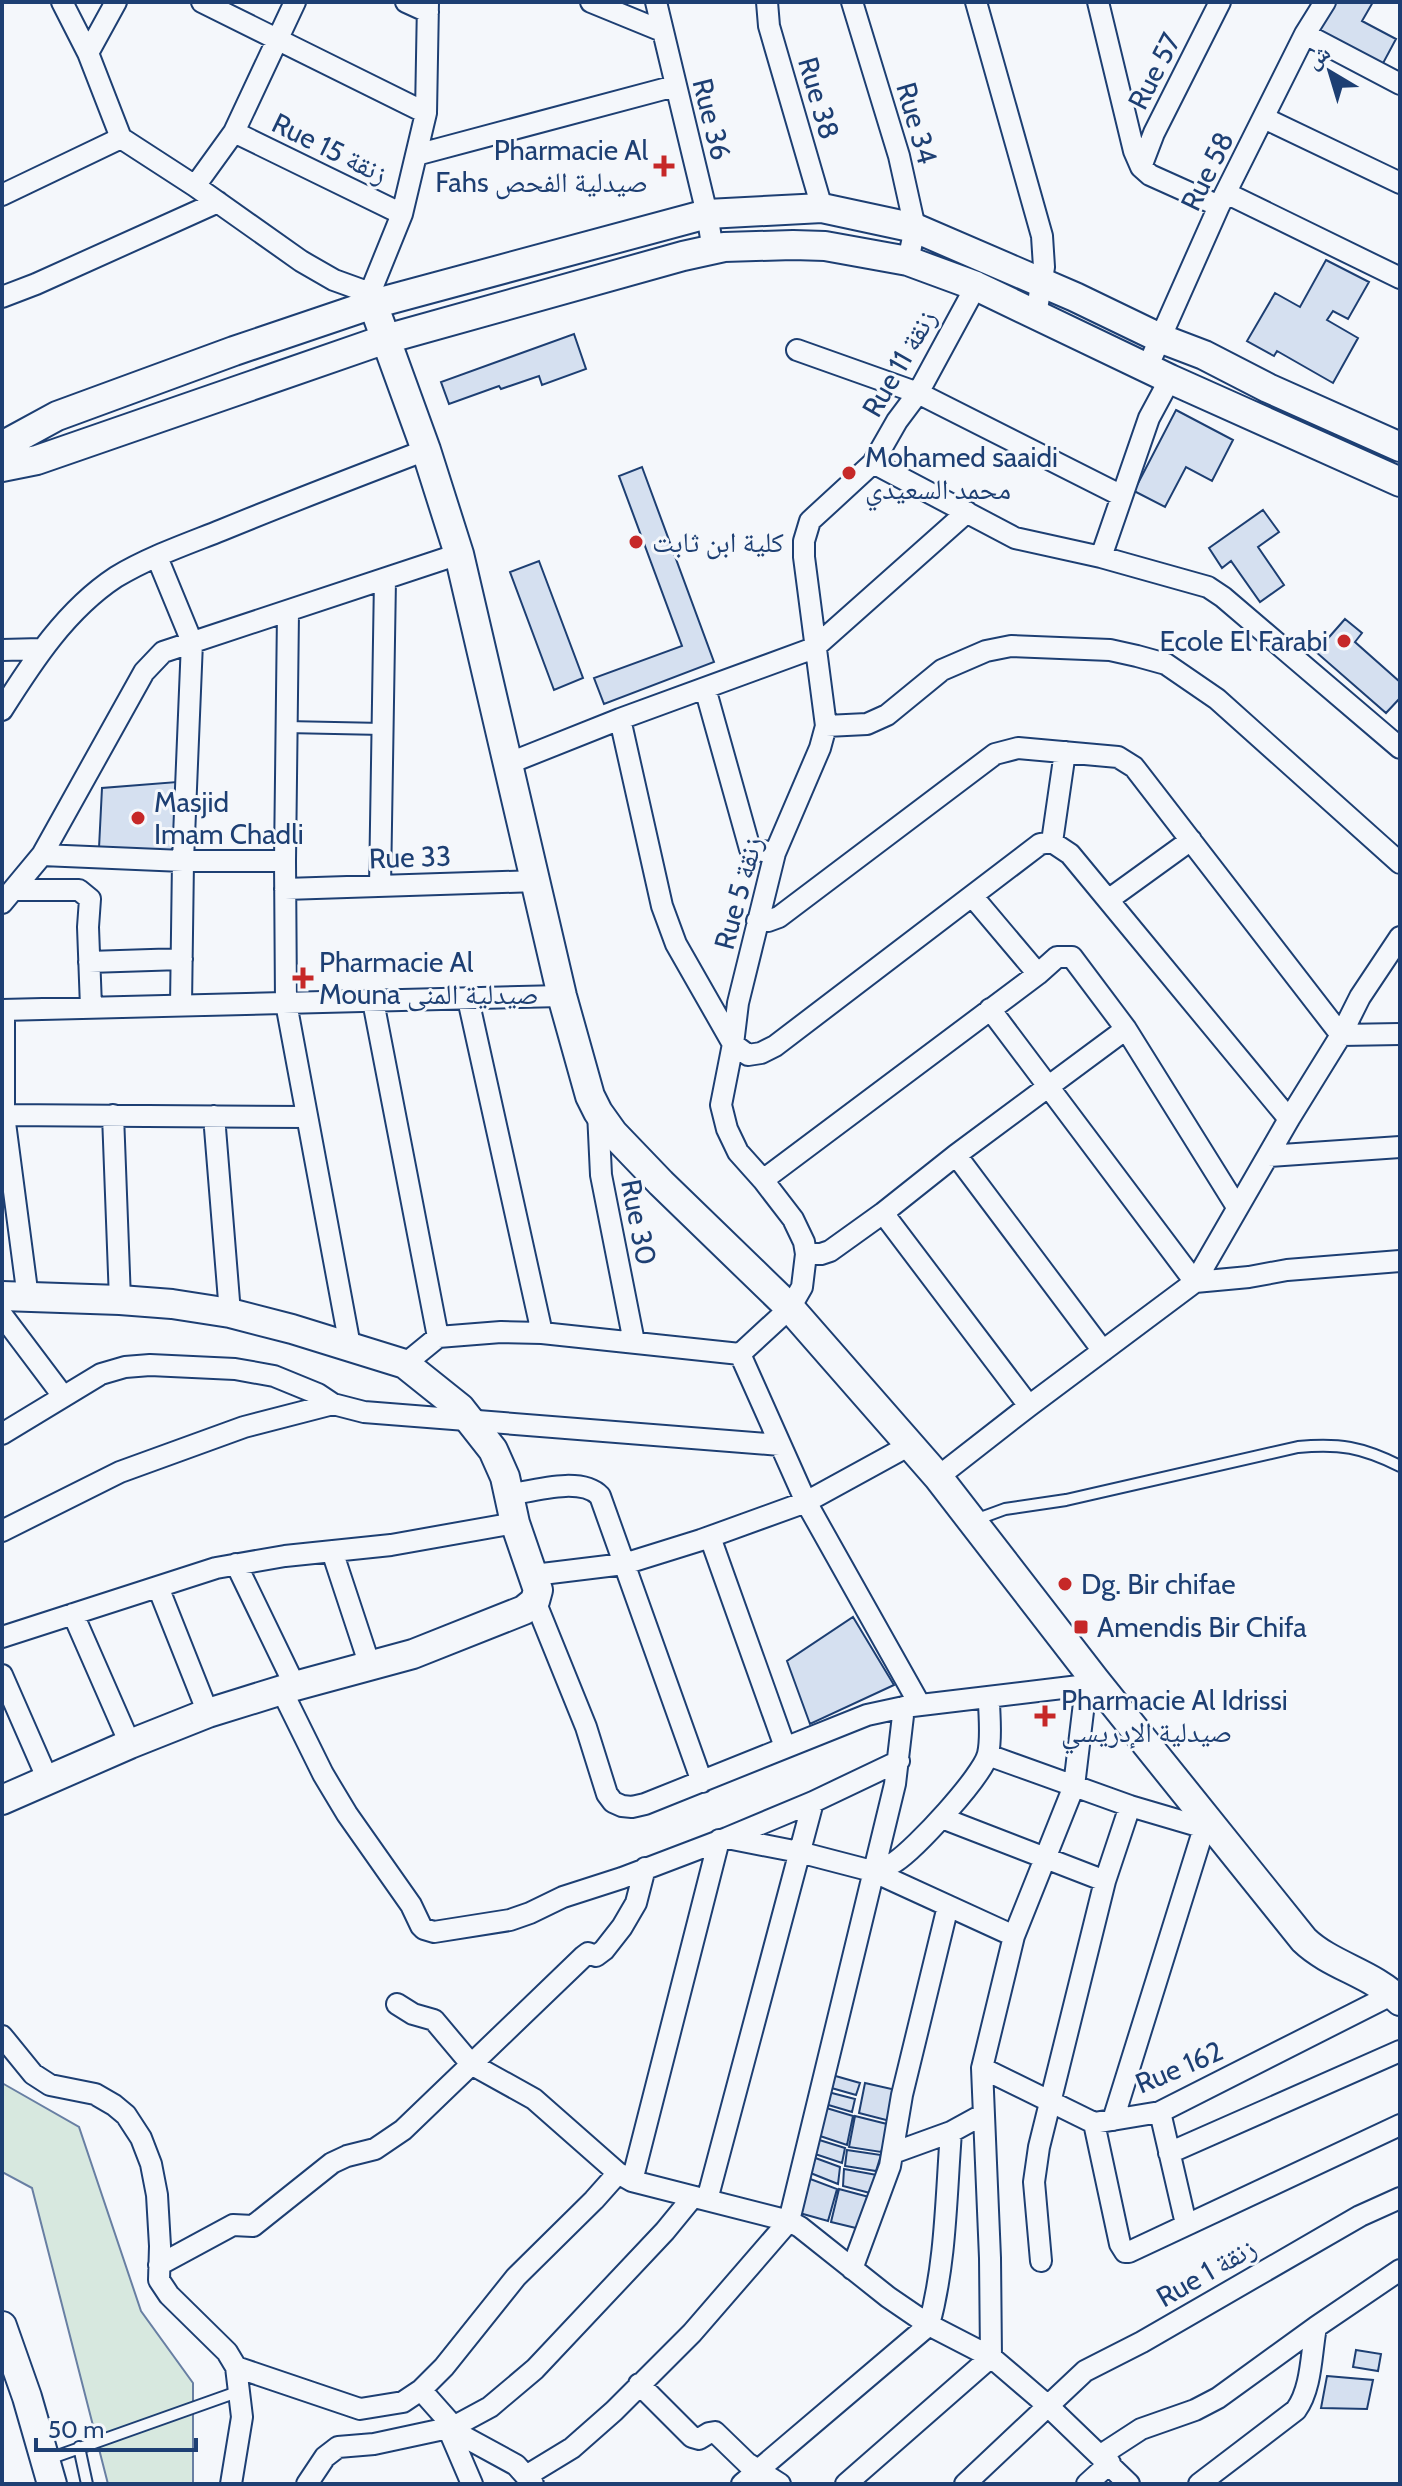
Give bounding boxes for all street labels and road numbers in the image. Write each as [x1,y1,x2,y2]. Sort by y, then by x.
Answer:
street label: Rue 57 [1120,27,1188,115]
street label: Rue 38 [791,53,847,143]
street label: Rue 36 [685,75,739,163]
street label: Rue 34 [889,78,945,168]
street label: Rue 15 زنقة [267,105,393,191]
street label: Rue 58 [1173,126,1241,216]
street label: Rue 11 زنقة [855,303,943,423]
street label: Rue 5 زنقة [707,833,769,953]
street label: Rue 33 [368,839,452,875]
street label: Rue 30 [614,1176,664,1268]
street label: Rue 162 [1130,2033,1228,2101]
street label: Rue 1 زنقة [1150,2230,1262,2314]

